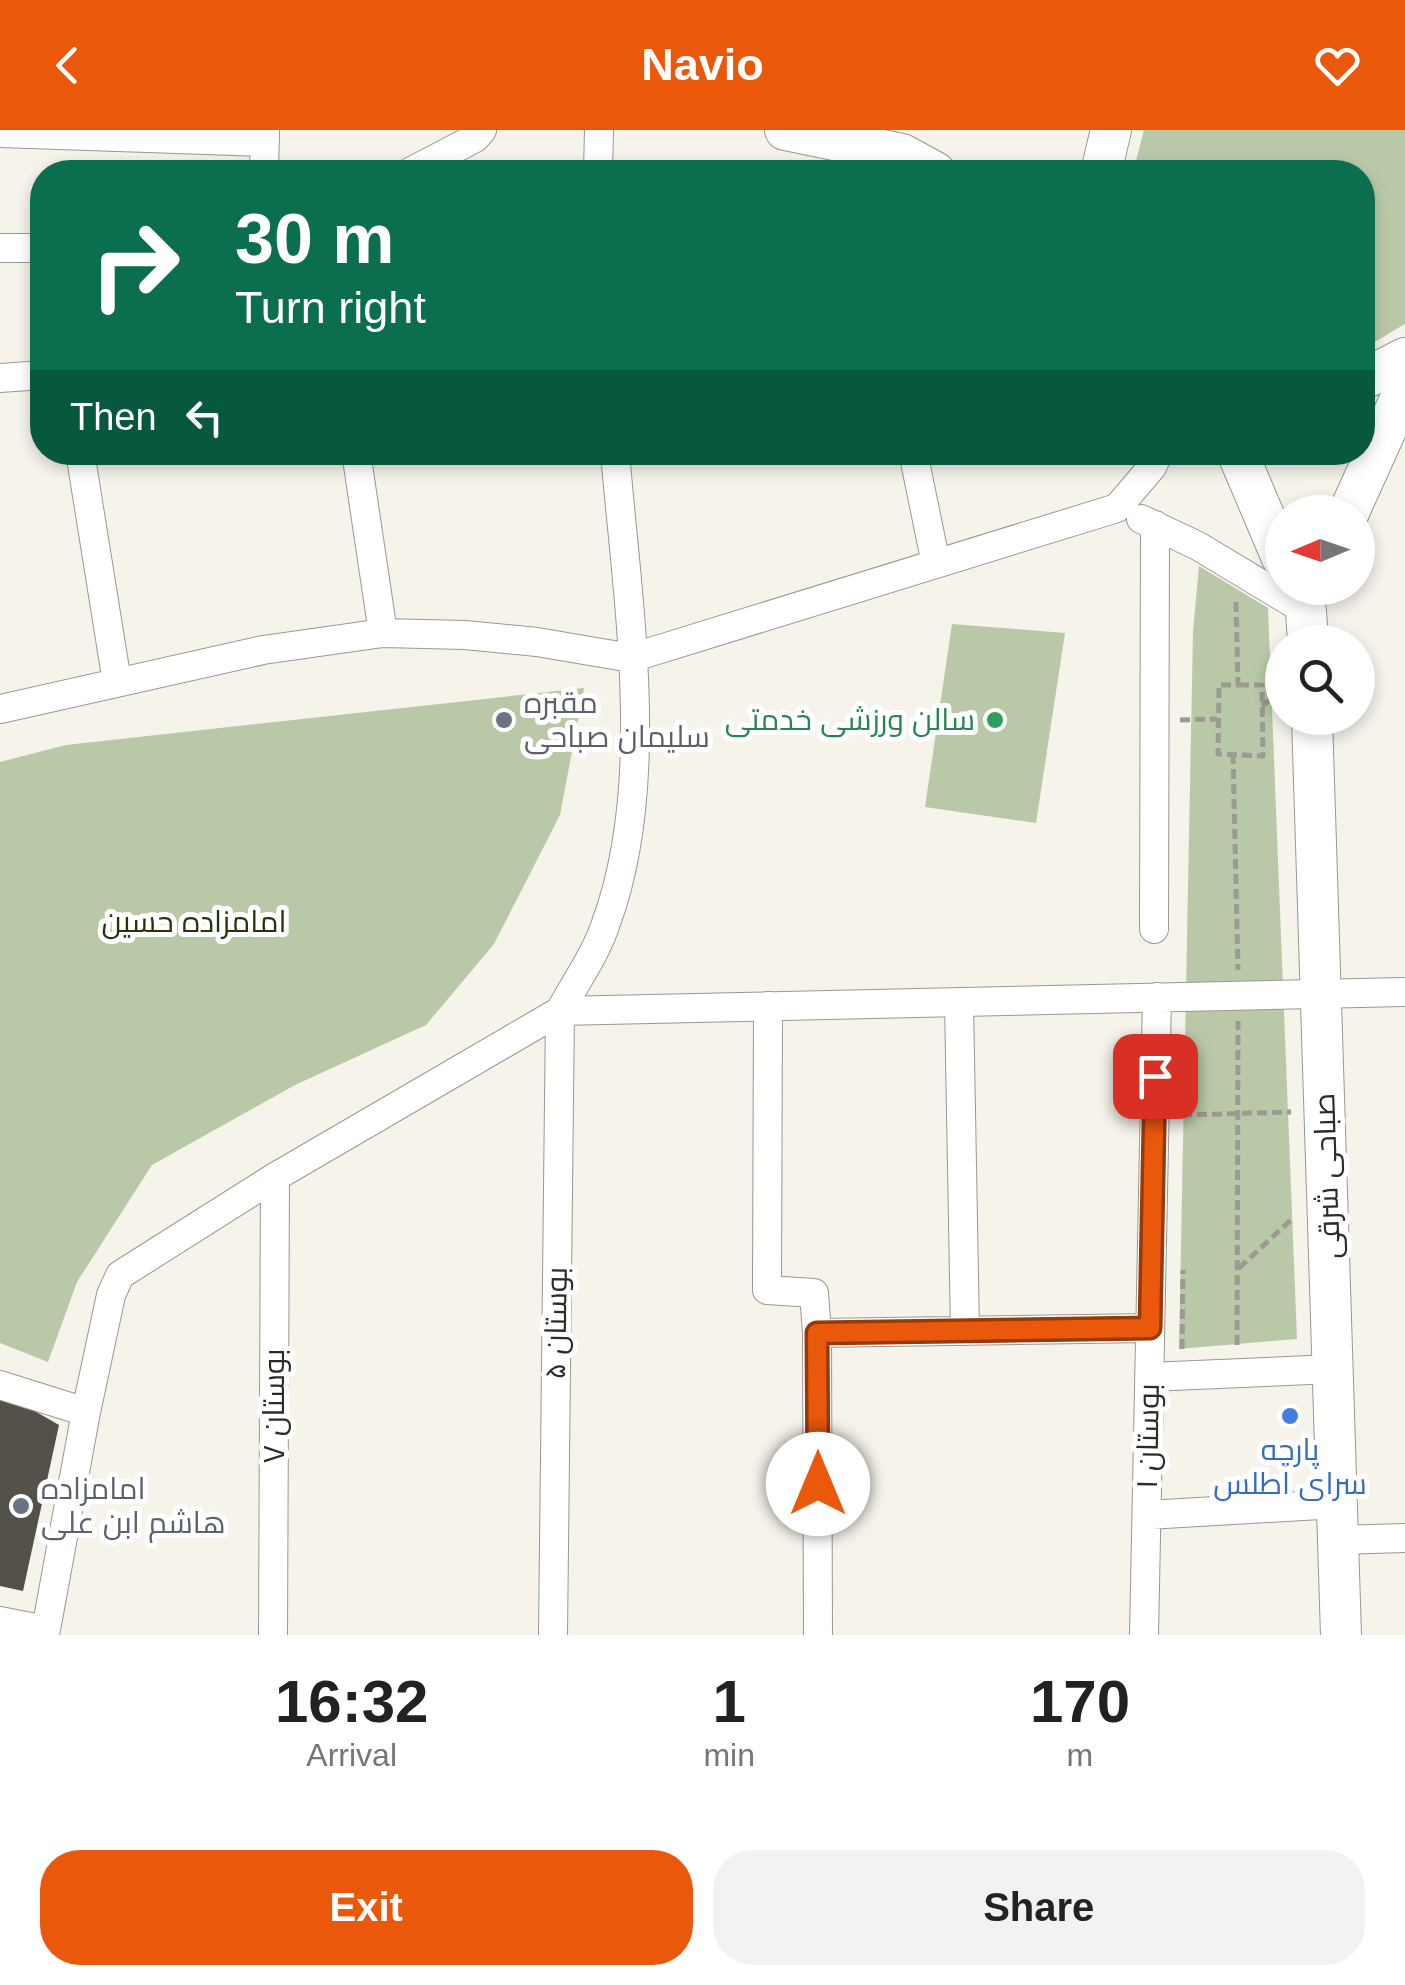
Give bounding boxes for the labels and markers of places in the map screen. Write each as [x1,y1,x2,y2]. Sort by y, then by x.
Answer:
place label: مقبره سلیمان صباحی [524,686,710,755]
place label: سالن ورزشی خدمتی [725,703,975,738]
marker: مقبره سلیمان صباحی [493,709,515,731]
marker: سالن ورزشی خدمتی [984,709,1006,731]
pin [1113,1034,1198,1119]
marker: پارچه سرای اطلس [1279,1405,1301,1427]
place label: پارچه سرای اطلس [1213,1433,1367,1502]
place label: امامزاده هاشم ابن علی [41,1472,226,1543]
marker: امامزاده هاشم ابن علی [10,1495,32,1517]

